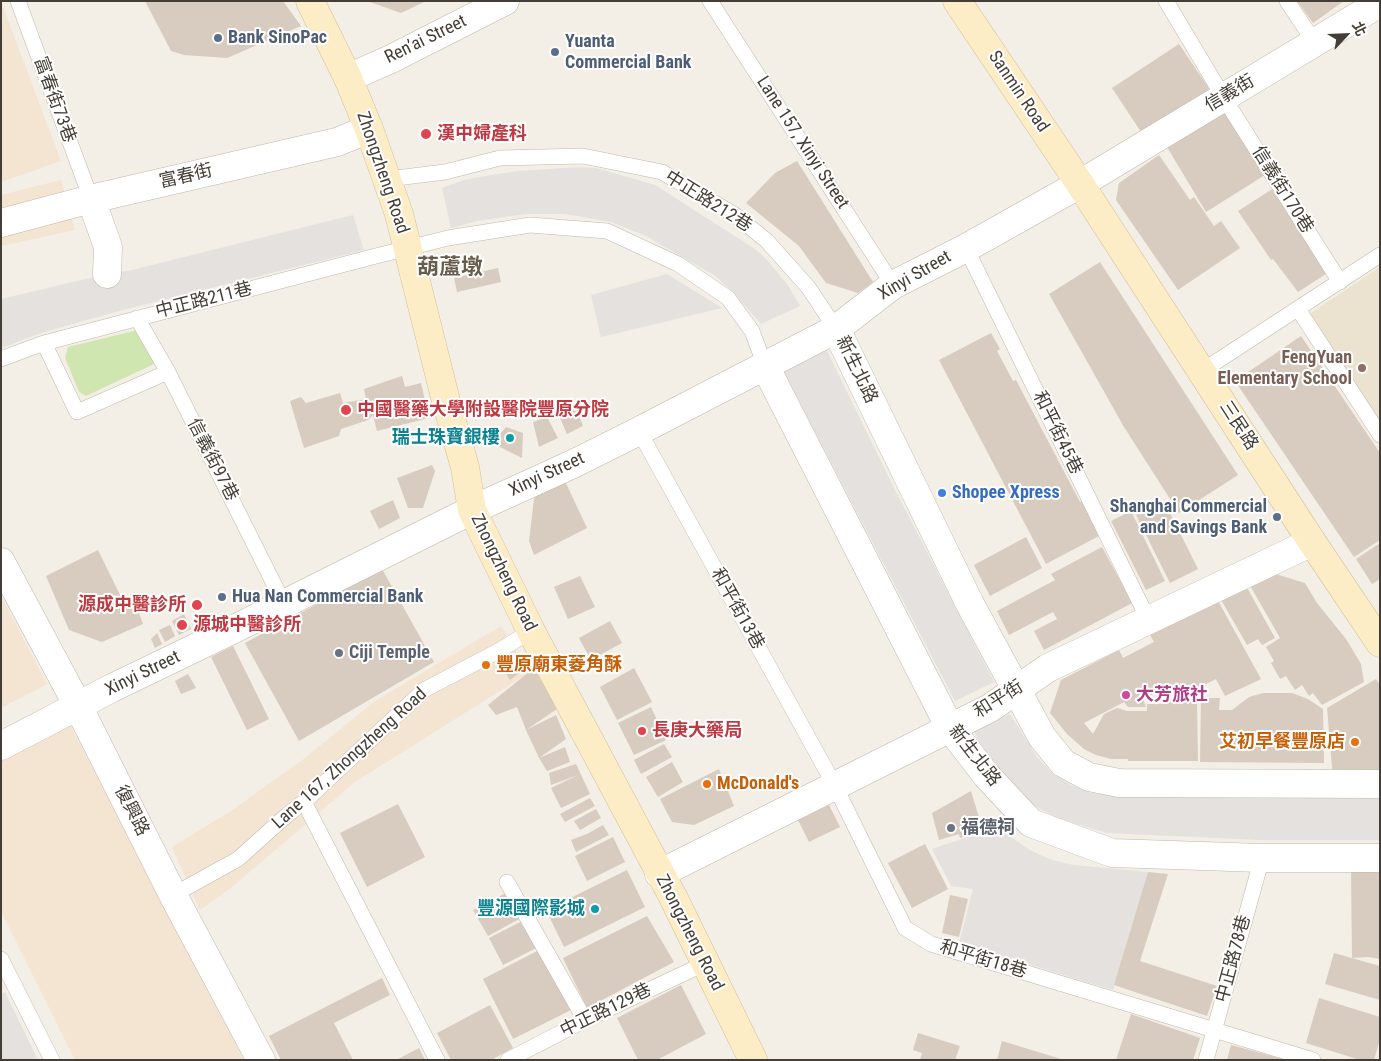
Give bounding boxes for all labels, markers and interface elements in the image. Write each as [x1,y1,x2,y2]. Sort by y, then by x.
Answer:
north arrow [1321,10,1371,60]
street label: Ren’ai Street [382,11,470,69]
text: 北 [1349,19,1370,38]
place label: Bank SinoPac [228,27,327,49]
place label: Yuanta Commercial Bank [565,31,691,74]
marker: Bank SinoPac [212,32,224,44]
marker: Yuanta Commercial Bank [549,46,561,58]
street label: Sanmin Road [983,47,1053,137]
street label: 富春街73巷 [28,54,80,146]
street label: 信義街 [1201,71,1259,117]
street label: Lane 157, Xinyi Street [751,73,853,213]
street label: Zhongzheng Road [351,109,413,237]
place label: 漢中婦產科 [437,123,527,145]
marker: 漢中婦產科 [419,127,433,141]
street label: 信義街170巷 [1247,142,1317,238]
street label: 富春街 [157,160,215,194]
street label: 中正路212巷 [660,167,756,237]
street label: Xinyi Street [875,246,955,306]
district label: 葫蘆墩 [417,255,483,281]
street label: 中正路211巷 [154,279,254,323]
street label: 新生北路 [831,333,881,407]
place label: FengYuan Elementary School [1218,347,1352,389]
marker: FengYuan Elementary School [1356,362,1368,374]
street label: 和平街45巷 [1028,388,1086,478]
street label: 三民路 [1214,397,1262,455]
place label: 中國醫藥大學附設醫院豐原分院 [357,399,609,421]
marker: 中國醫藥大學附設醫院豐原分院 [339,403,353,417]
street label: 信義街97巷 [182,415,242,505]
place label: 瑞士珠寶銀樓 [392,427,500,449]
marker: 瑞士珠寶銀樓 [504,432,516,444]
street label: Xinyi Street [506,448,588,502]
place label: Shopee Xpress [952,482,1060,504]
marker: Shopee Xpress [936,487,948,499]
place label: Shanghai Commercial and Savings Bank [1110,496,1267,538]
street label: Zhongzheng Road [465,511,541,635]
marker: Shanghai Commercial and Savings Bank [1271,511,1283,523]
street label: 和平街13巷 [706,565,768,653]
place label: Hua Nan Commercial Bank [232,586,423,608]
marker: Hua Nan Commercial Bank [216,591,228,603]
place label: 源成中醫診所 [78,594,186,616]
marker: 源成中醫診所 [190,598,204,612]
place label: 源城中醫診所 [193,614,301,636]
marker: 源城中醫診所 [175,618,189,632]
place label: Ciji Temple [349,642,430,664]
street label: Xinyi Street [102,647,184,701]
marker: Ciji Temple [333,647,345,659]
place label: 豐原廟東菱角酥 [496,654,622,676]
marker: 豐原廟東菱角酥 [480,659,492,671]
street label: 和平街 [970,677,1028,723]
street label: Lane 167, Zhongzheng Road [268,684,432,834]
place label: 大芳旅社 [1136,684,1208,706]
marker: 大芳旅社 [1120,689,1132,701]
place label: 長庚大藥局 [652,720,742,742]
street label: 新生北路 [943,721,1005,791]
marker: 長庚大藥局 [636,725,648,737]
place label: 艾初早餐豐原店 [1219,731,1345,753]
marker: 艾初早餐豐原店 [1349,736,1361,748]
place label: McDonald's [717,773,799,795]
marker: McDonald's [701,778,713,790]
street label: 復興路 [109,782,153,840]
place label: 福德祠 [961,817,1015,839]
marker: 福德祠 [945,822,957,834]
street label: Zhongzheng Road [650,871,728,995]
place label: 豐源國際影城 [477,898,585,920]
marker: 豐源國際影城 [589,903,601,915]
street label: 中正路78巷 [1212,913,1256,1005]
street label: 和平街18巷 [937,937,1029,983]
street label: 中正路129巷 [557,980,655,1042]

